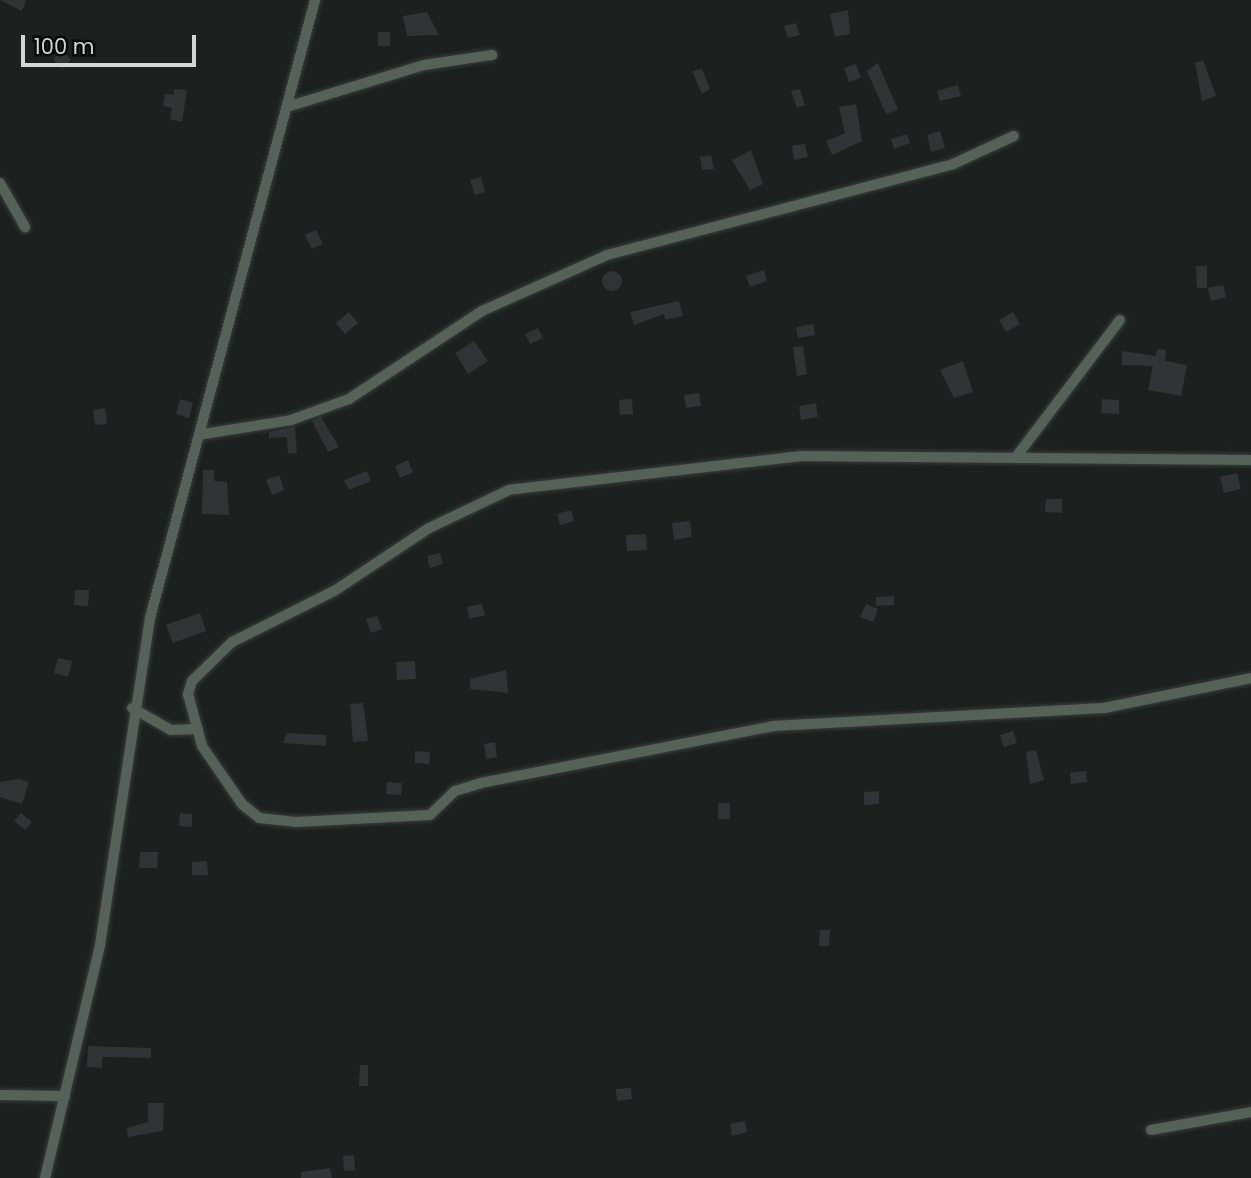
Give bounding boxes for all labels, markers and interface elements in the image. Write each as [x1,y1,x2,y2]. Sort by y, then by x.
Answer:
scale bar [24,21,200,65]
text: 100 m [34,32,94,61]

